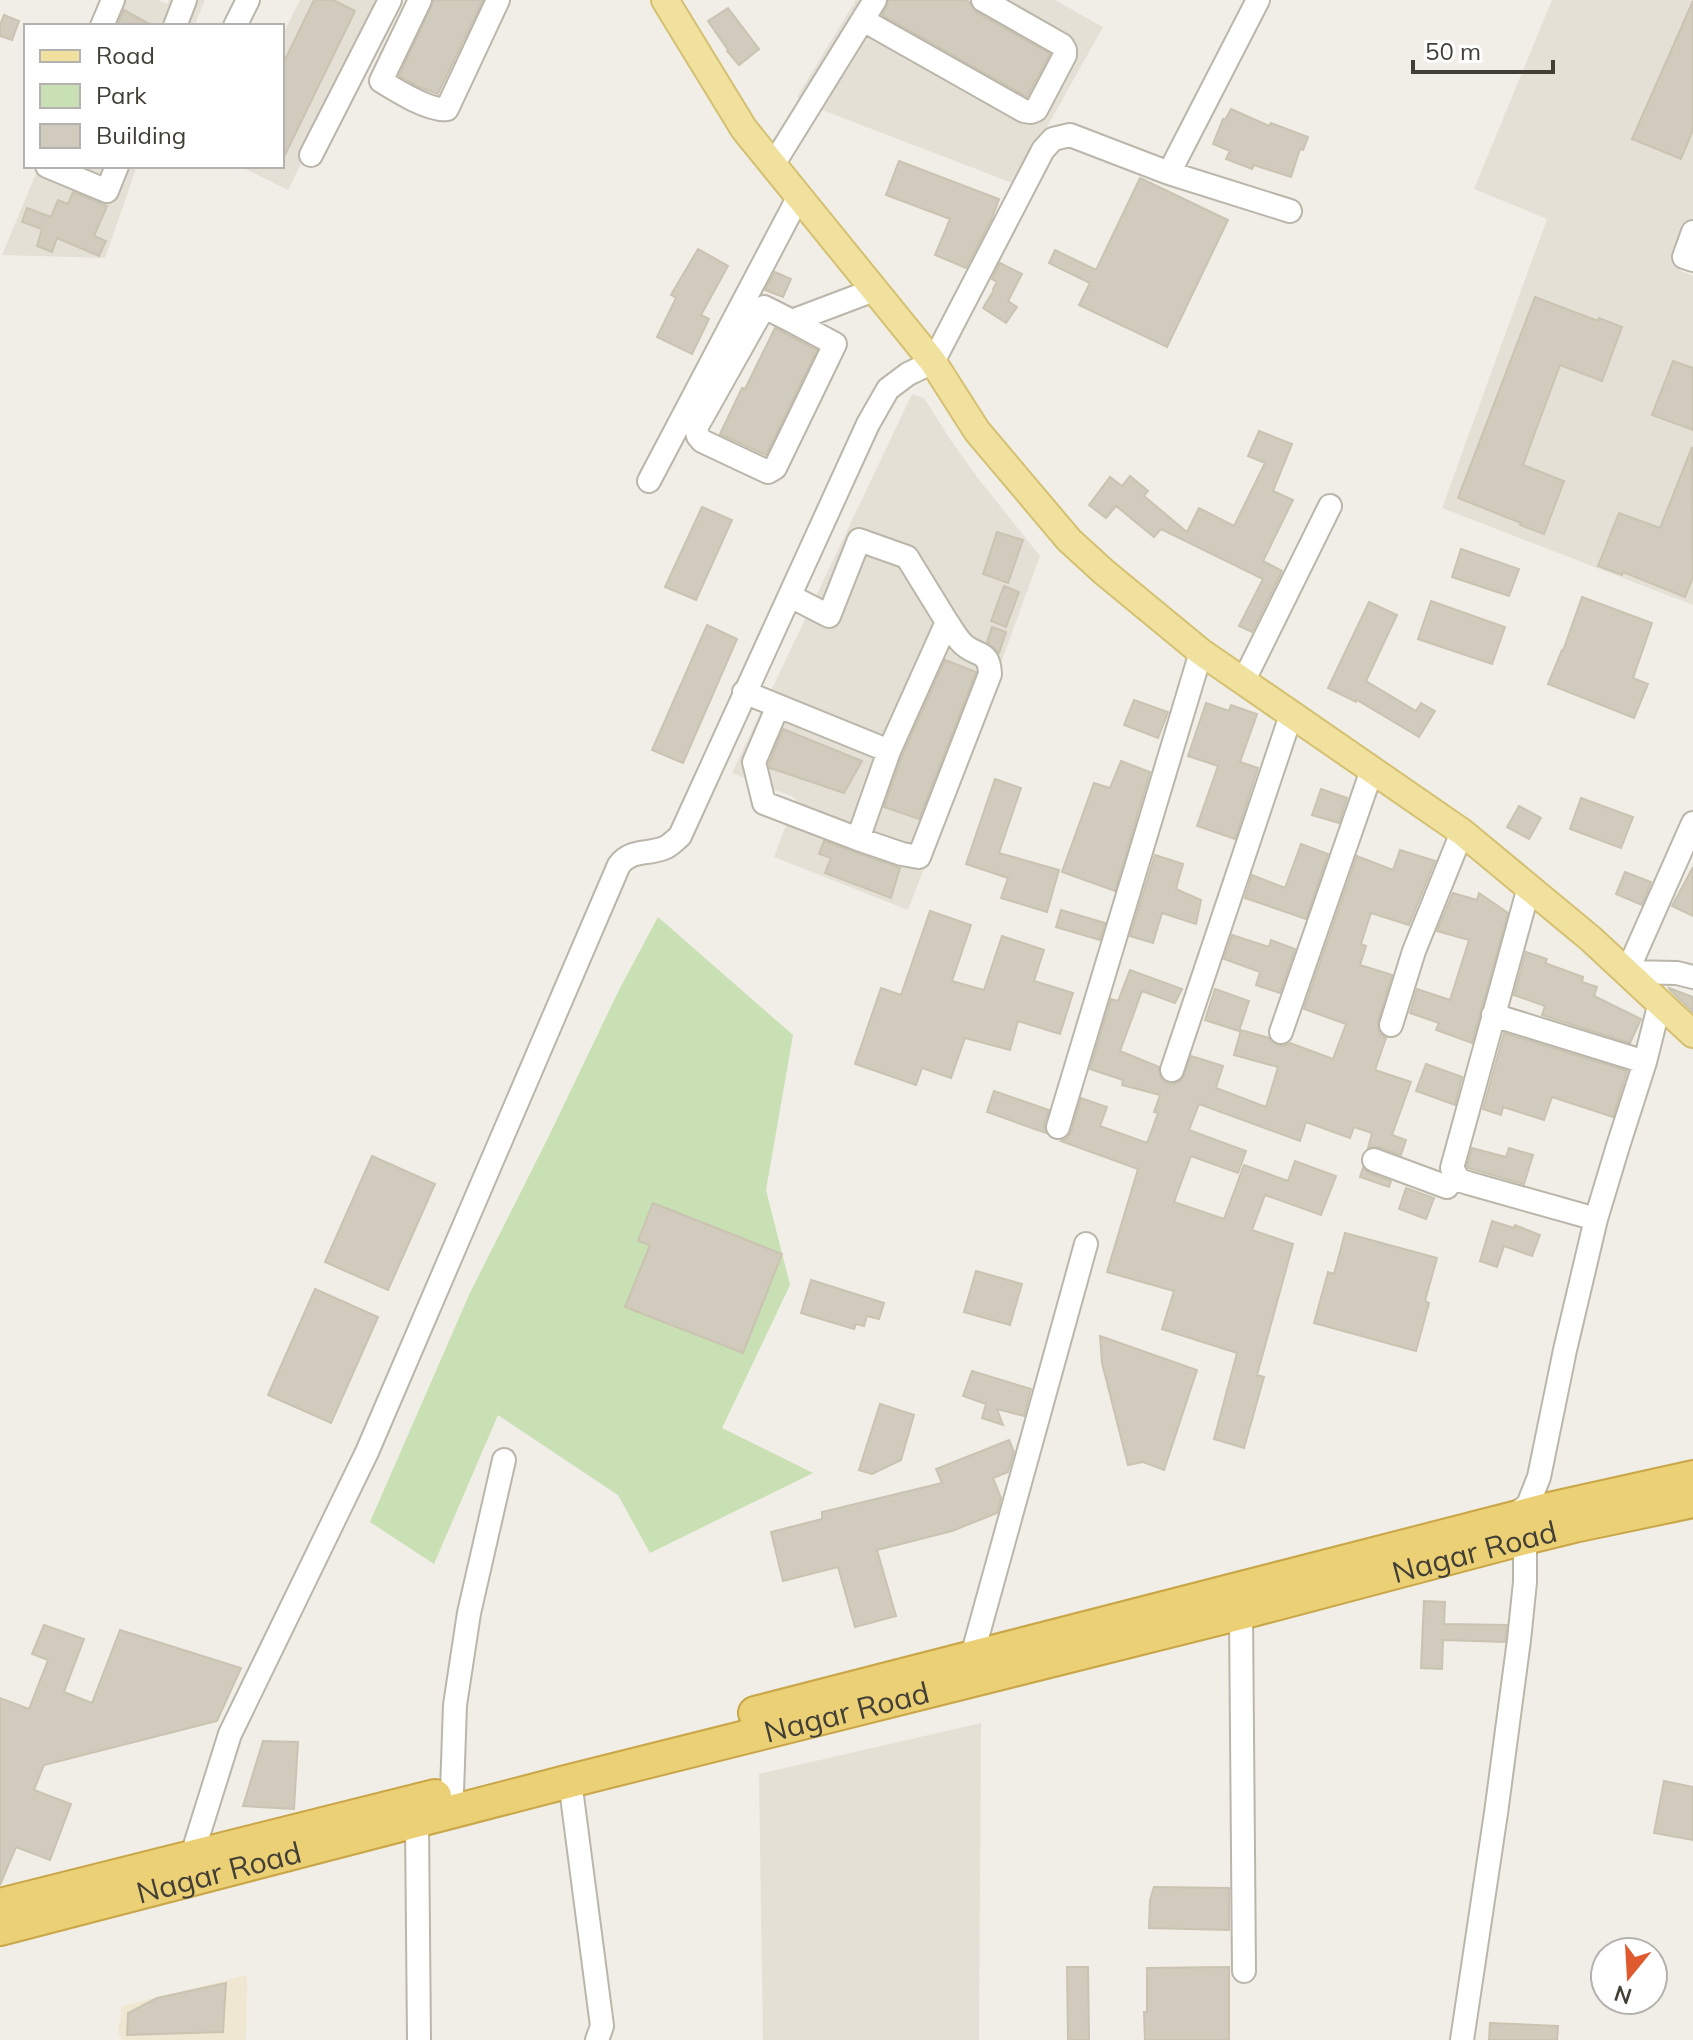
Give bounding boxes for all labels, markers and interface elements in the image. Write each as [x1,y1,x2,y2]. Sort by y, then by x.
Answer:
legend [24,24,284,168]
scale bar [1413,24,1553,74]
text: 50 m [1425,36,1481,66]
text: Road [96,40,155,70]
text: Park [96,80,147,110]
text: Building [96,120,186,150]
street label: Nagar Road [1388,1512,1561,1591]
street label: Nagar Road [760,1673,933,1751]
street label: Nagar Road [132,1833,305,1912]
north arrow [1589,1936,1669,2016]
text: N [1611,1979,1635,2011]

